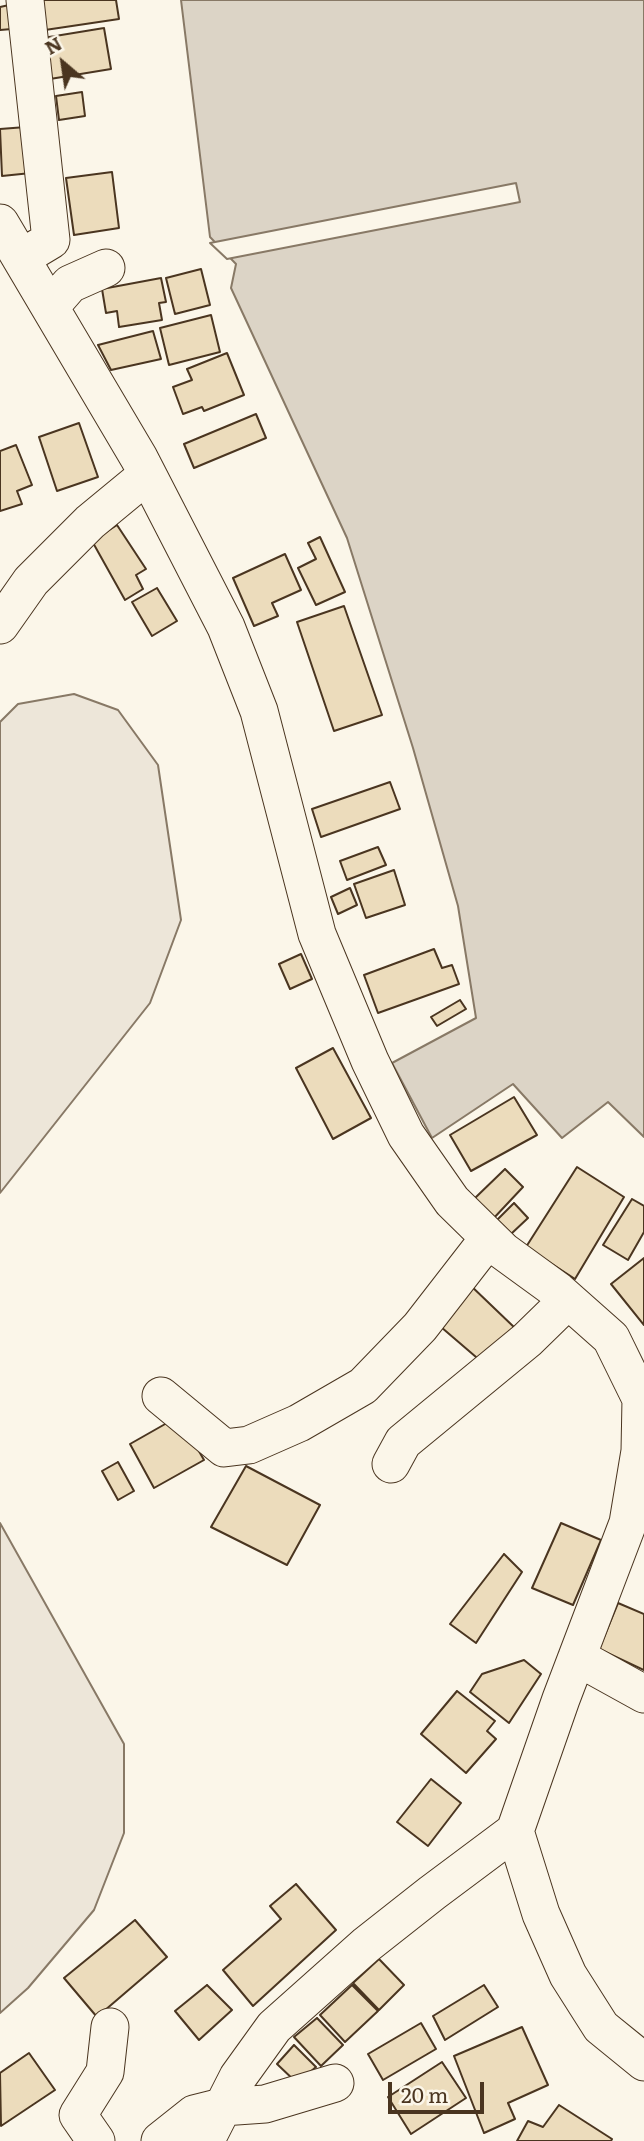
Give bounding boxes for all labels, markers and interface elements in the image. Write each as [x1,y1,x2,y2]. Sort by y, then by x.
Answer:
north arrow [28,28,98,98]
text: N [39,29,67,61]
scale bar [392,2068,488,2112]
text: 20 m [401,2078,448,2109]

